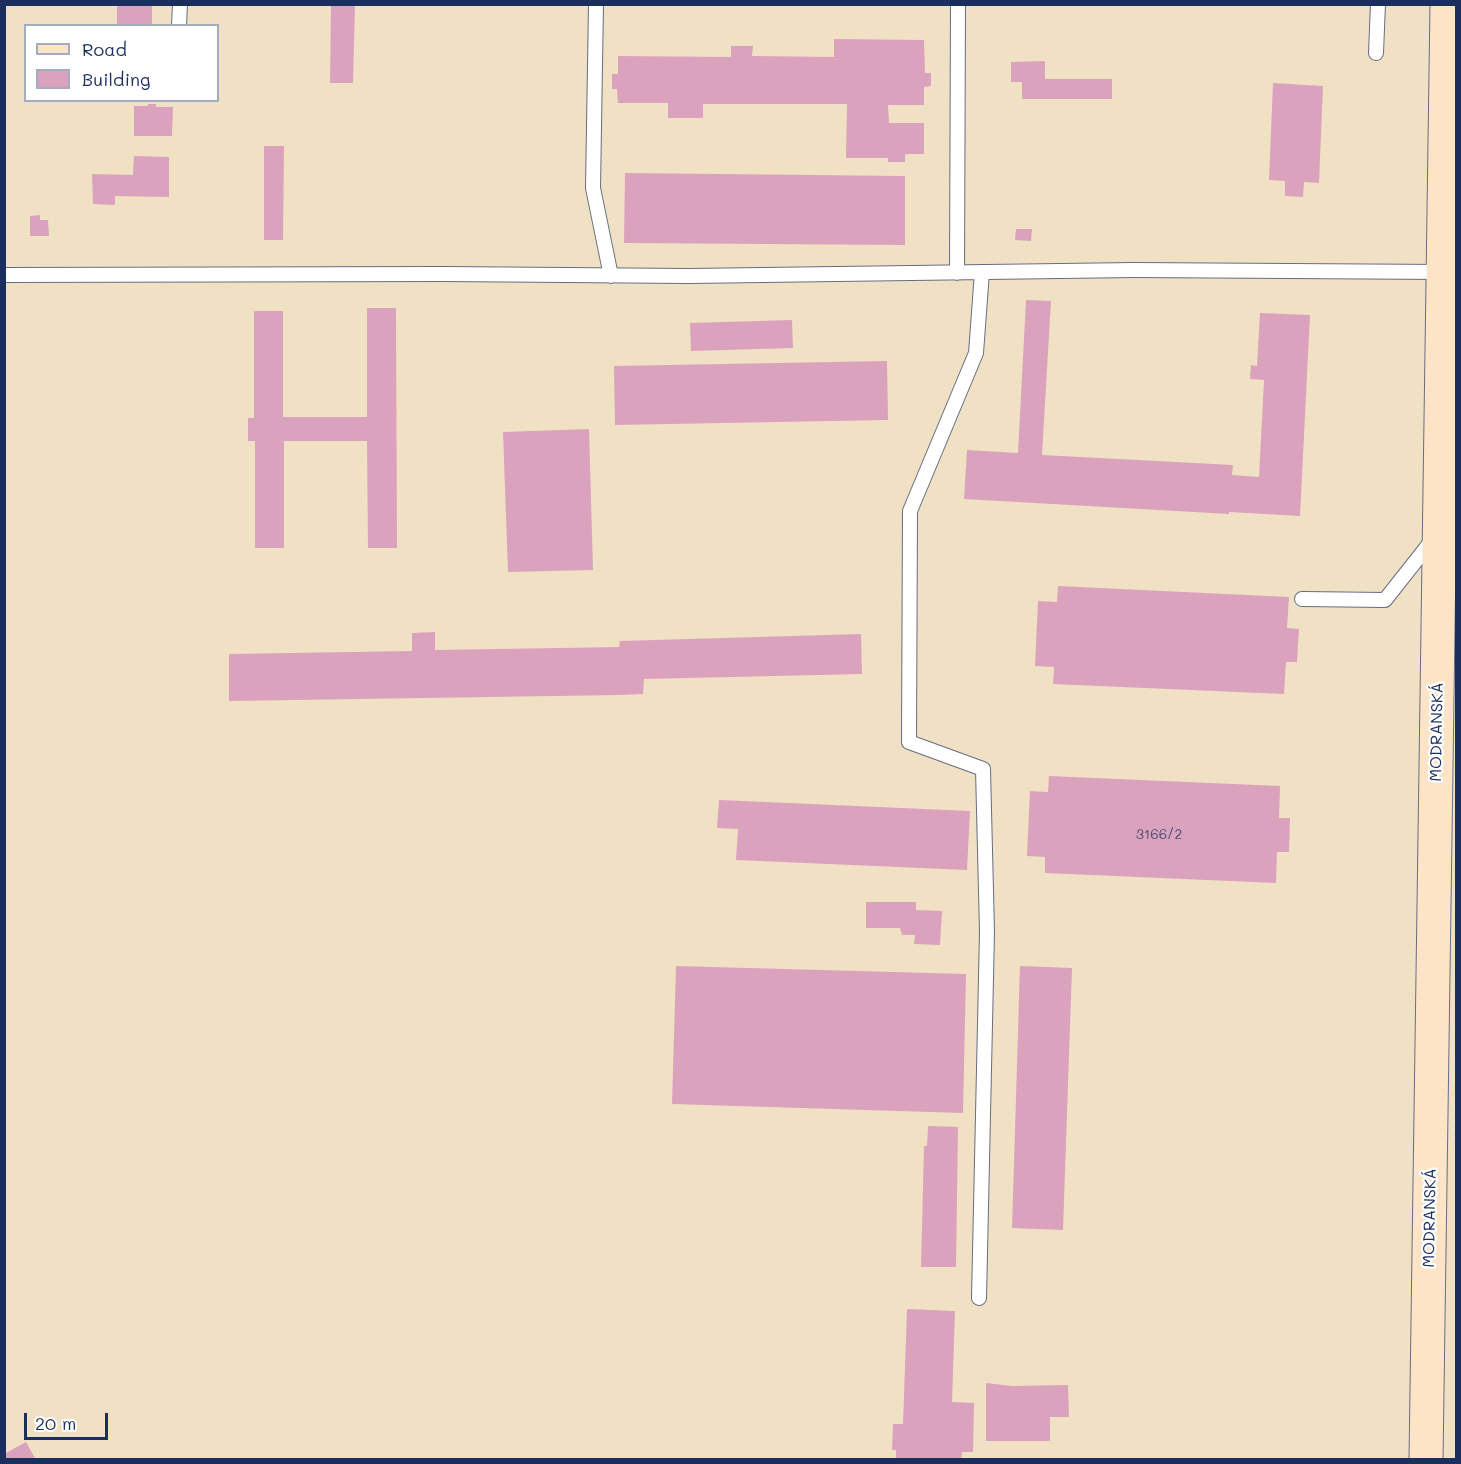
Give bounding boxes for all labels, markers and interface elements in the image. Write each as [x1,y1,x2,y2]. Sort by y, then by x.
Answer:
legend [24,24,219,102]
text: Road [82,37,127,61]
text: Building [82,67,150,91]
street label: MODRANSKÁ [1427,682,1447,782]
house number: 3166/2 [1136,827,1182,843]
street label: MODRANSKÁ [1420,1168,1440,1268]
scale bar [27,1401,111,1439]
text: 20 m [35,1411,76,1435]

